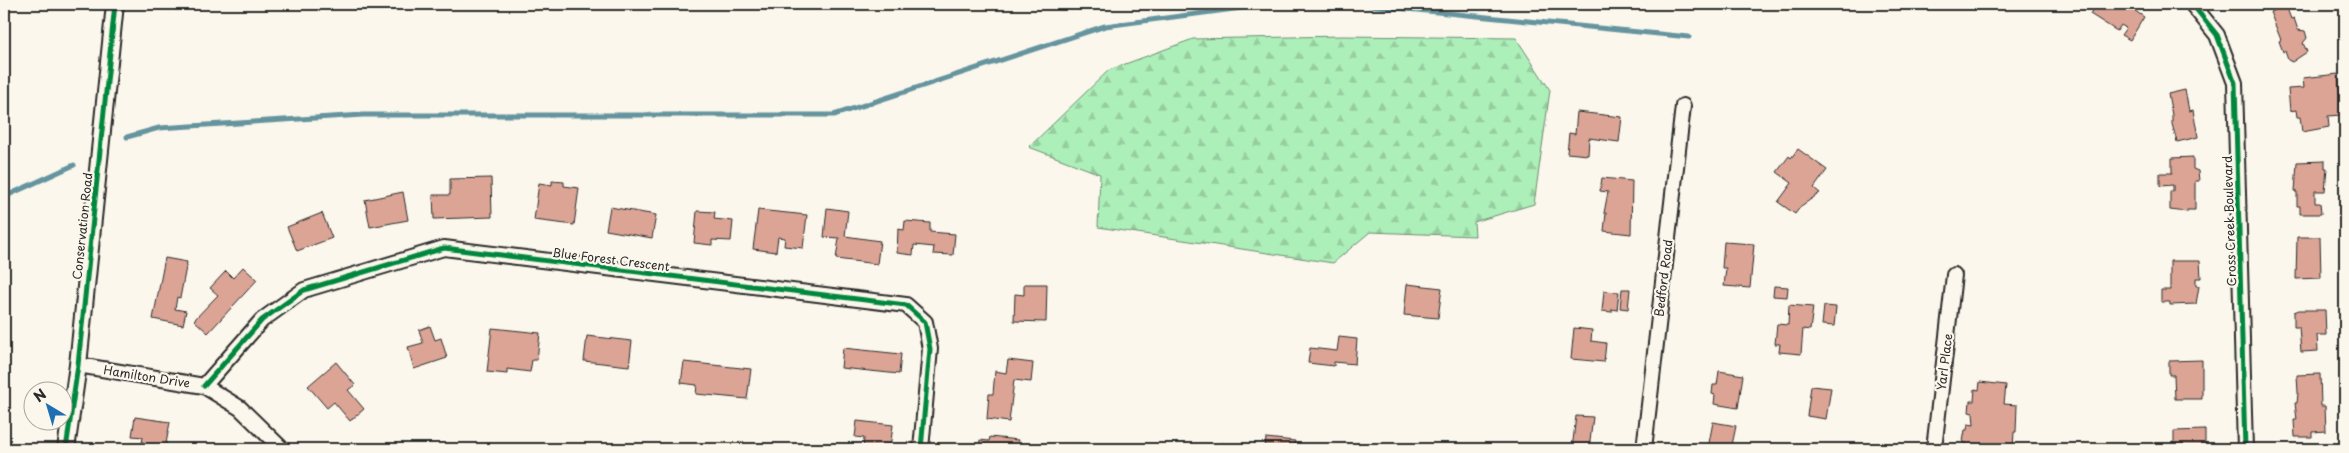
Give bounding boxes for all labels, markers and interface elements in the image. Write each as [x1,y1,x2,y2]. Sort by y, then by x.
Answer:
street label: Cross Creek Boulevard [2218,155,2240,287]
street label: Conservation Road [67,171,97,281]
street label: Bedford Road [1649,238,1677,318]
street label: Blue Forest Crescent [551,243,671,275]
street label: Yarl Place [1932,332,1956,392]
street label: Hamilton Drive [102,360,192,392]
north arrow [22,380,72,430]
text: N [29,384,51,407]

